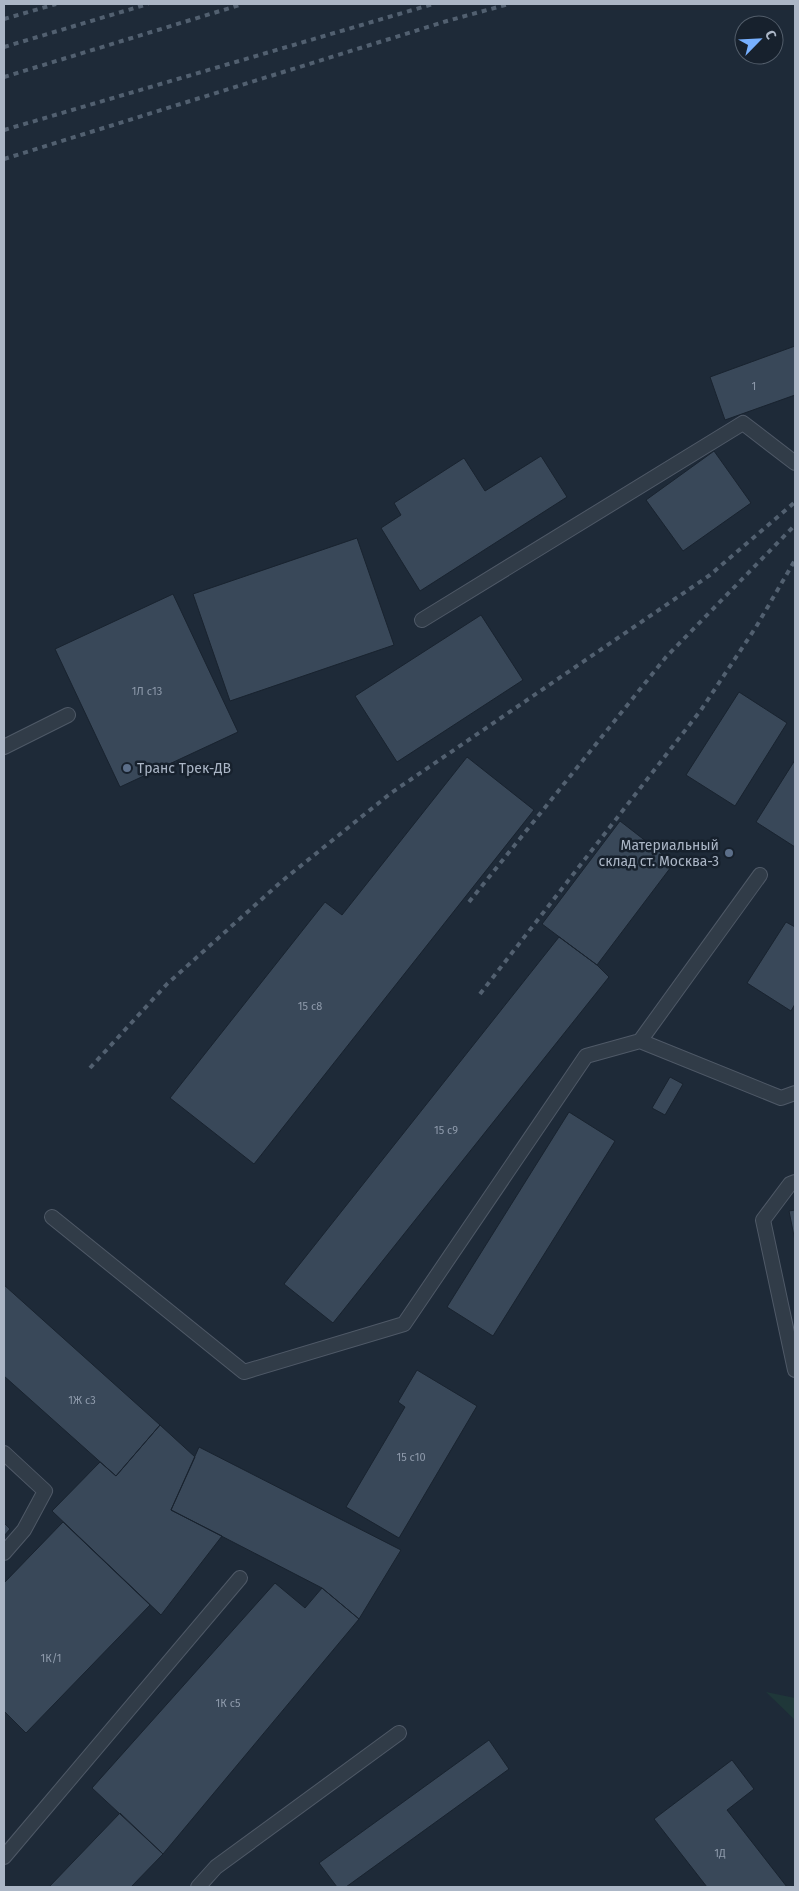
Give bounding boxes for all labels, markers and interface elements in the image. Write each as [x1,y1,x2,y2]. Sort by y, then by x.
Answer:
north arrow [734,15,784,65]
text: С [761,28,780,42]
house number: 1 [752,380,756,393]
house number: 1Л с13 [132,685,162,698]
place label: Транс Трек-ДВ [137,760,231,777]
marker: Транс Трек-ДВ [121,762,133,774]
place label: Материальный склад ст. Москва-3 [599,837,719,870]
marker: Материальный склад ст. Москва-3 [723,847,735,859]
house number: 15 с8 [298,1000,322,1013]
house number: 15 с9 [434,1124,458,1137]
house number: 1Ж с3 [68,1394,96,1407]
house number: 15 с10 [396,1451,426,1464]
house number: 1К/1 [40,1652,62,1665]
house number: 1К с5 [216,1697,241,1710]
house number: 1Д [714,1847,726,1860]

